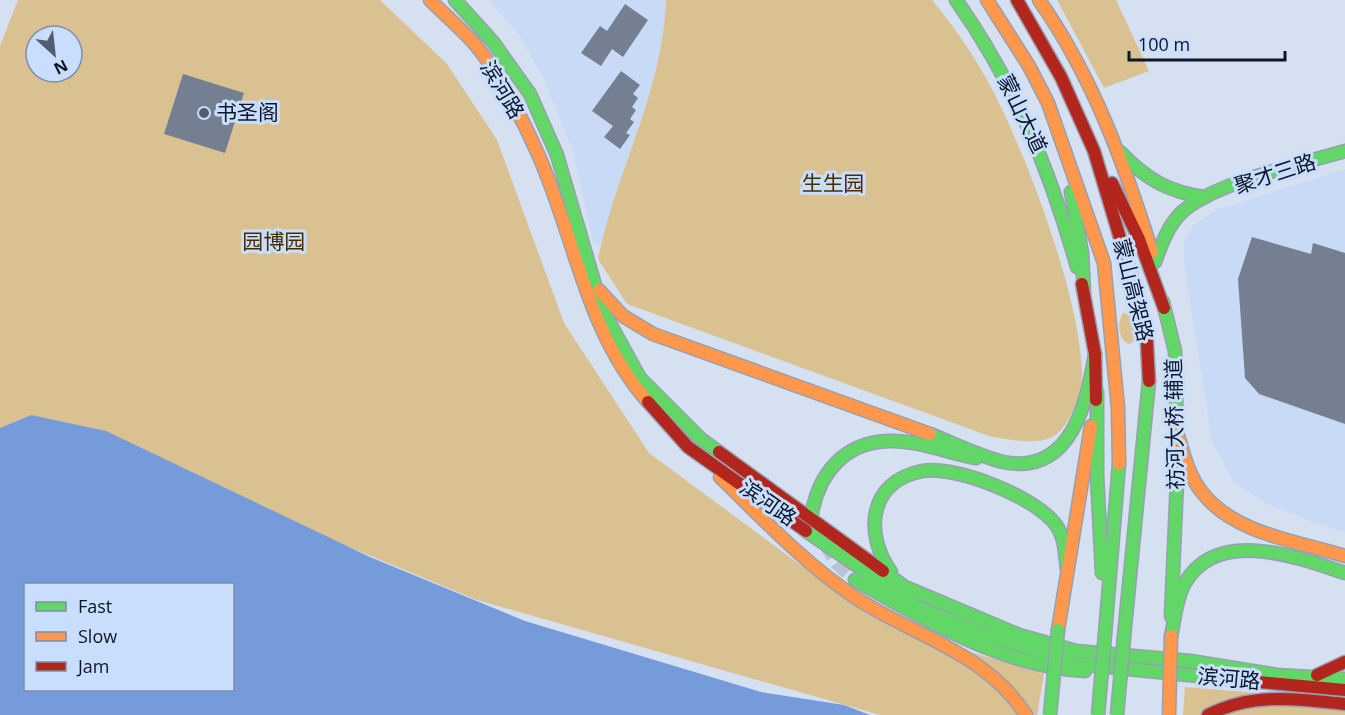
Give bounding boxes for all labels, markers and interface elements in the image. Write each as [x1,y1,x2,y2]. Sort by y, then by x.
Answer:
north arrow [24,24,84,84]
scale bar [1129,24,1285,62]
text: 100 m [1138,32,1190,56]
text: N [50,55,72,80]
street label: 滨河路 [475,55,531,124]
street label: 蒙山大道 [992,70,1054,157]
place label: 书圣阁 [216,98,279,126]
marker: 书圣阁 [197,106,211,120]
street label: 聚才三路 [1230,147,1319,199]
park label: 生生园 [802,169,865,197]
park label: 园博园 [243,227,306,255]
street label: 蒙山高架路 [1108,235,1160,344]
street label: 祊河大桥 辅道 [1159,358,1189,490]
street label: 滨河路 [735,473,802,532]
legend [24,583,234,691]
text: Fast [78,594,112,618]
text: Slow [78,624,117,648]
text: Jam [76,654,110,678]
street label: 滨河路 [1196,661,1262,695]

